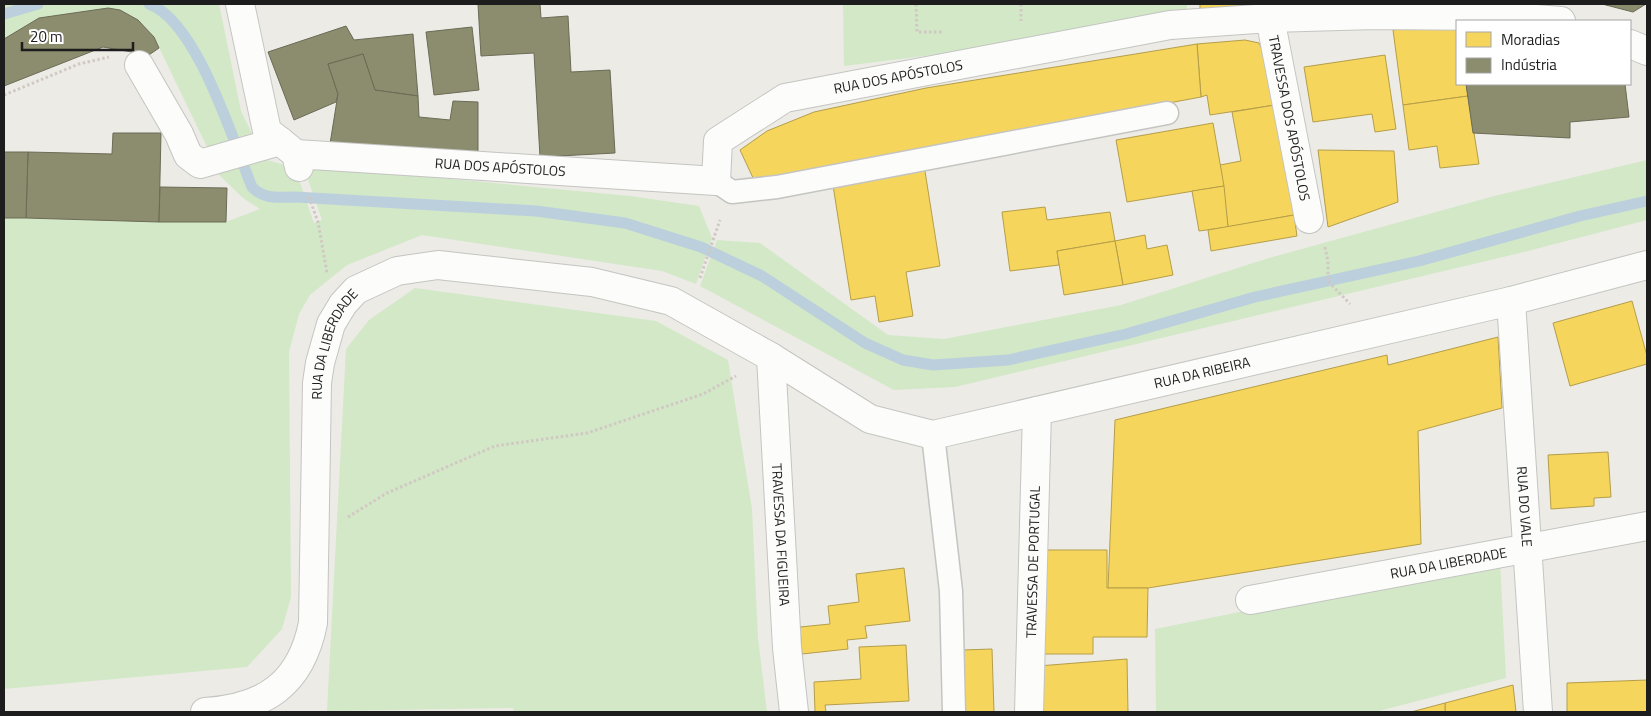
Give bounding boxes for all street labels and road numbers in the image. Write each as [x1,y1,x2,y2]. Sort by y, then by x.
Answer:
street label: TRAVESSA DOS APÓSTOLOS [1264,33,1316,203]
street label: RUA DOS APÓSTOLOS [832,54,964,99]
street label: RUA DOS APÓSTOLOS [434,152,566,181]
street label: RUA DA LIBERDADE [306,283,363,400]
street label: RUA DA RIBEIRA [1152,351,1253,393]
street label: TRAVESSA DA FIGUEIRA [767,463,796,607]
street label: RUA DO VALE [1512,465,1538,548]
street label: TRAVESSA DE PORTUGAL [1020,485,1045,638]
street label: RUA DA LIBERDADE [1388,541,1509,584]

